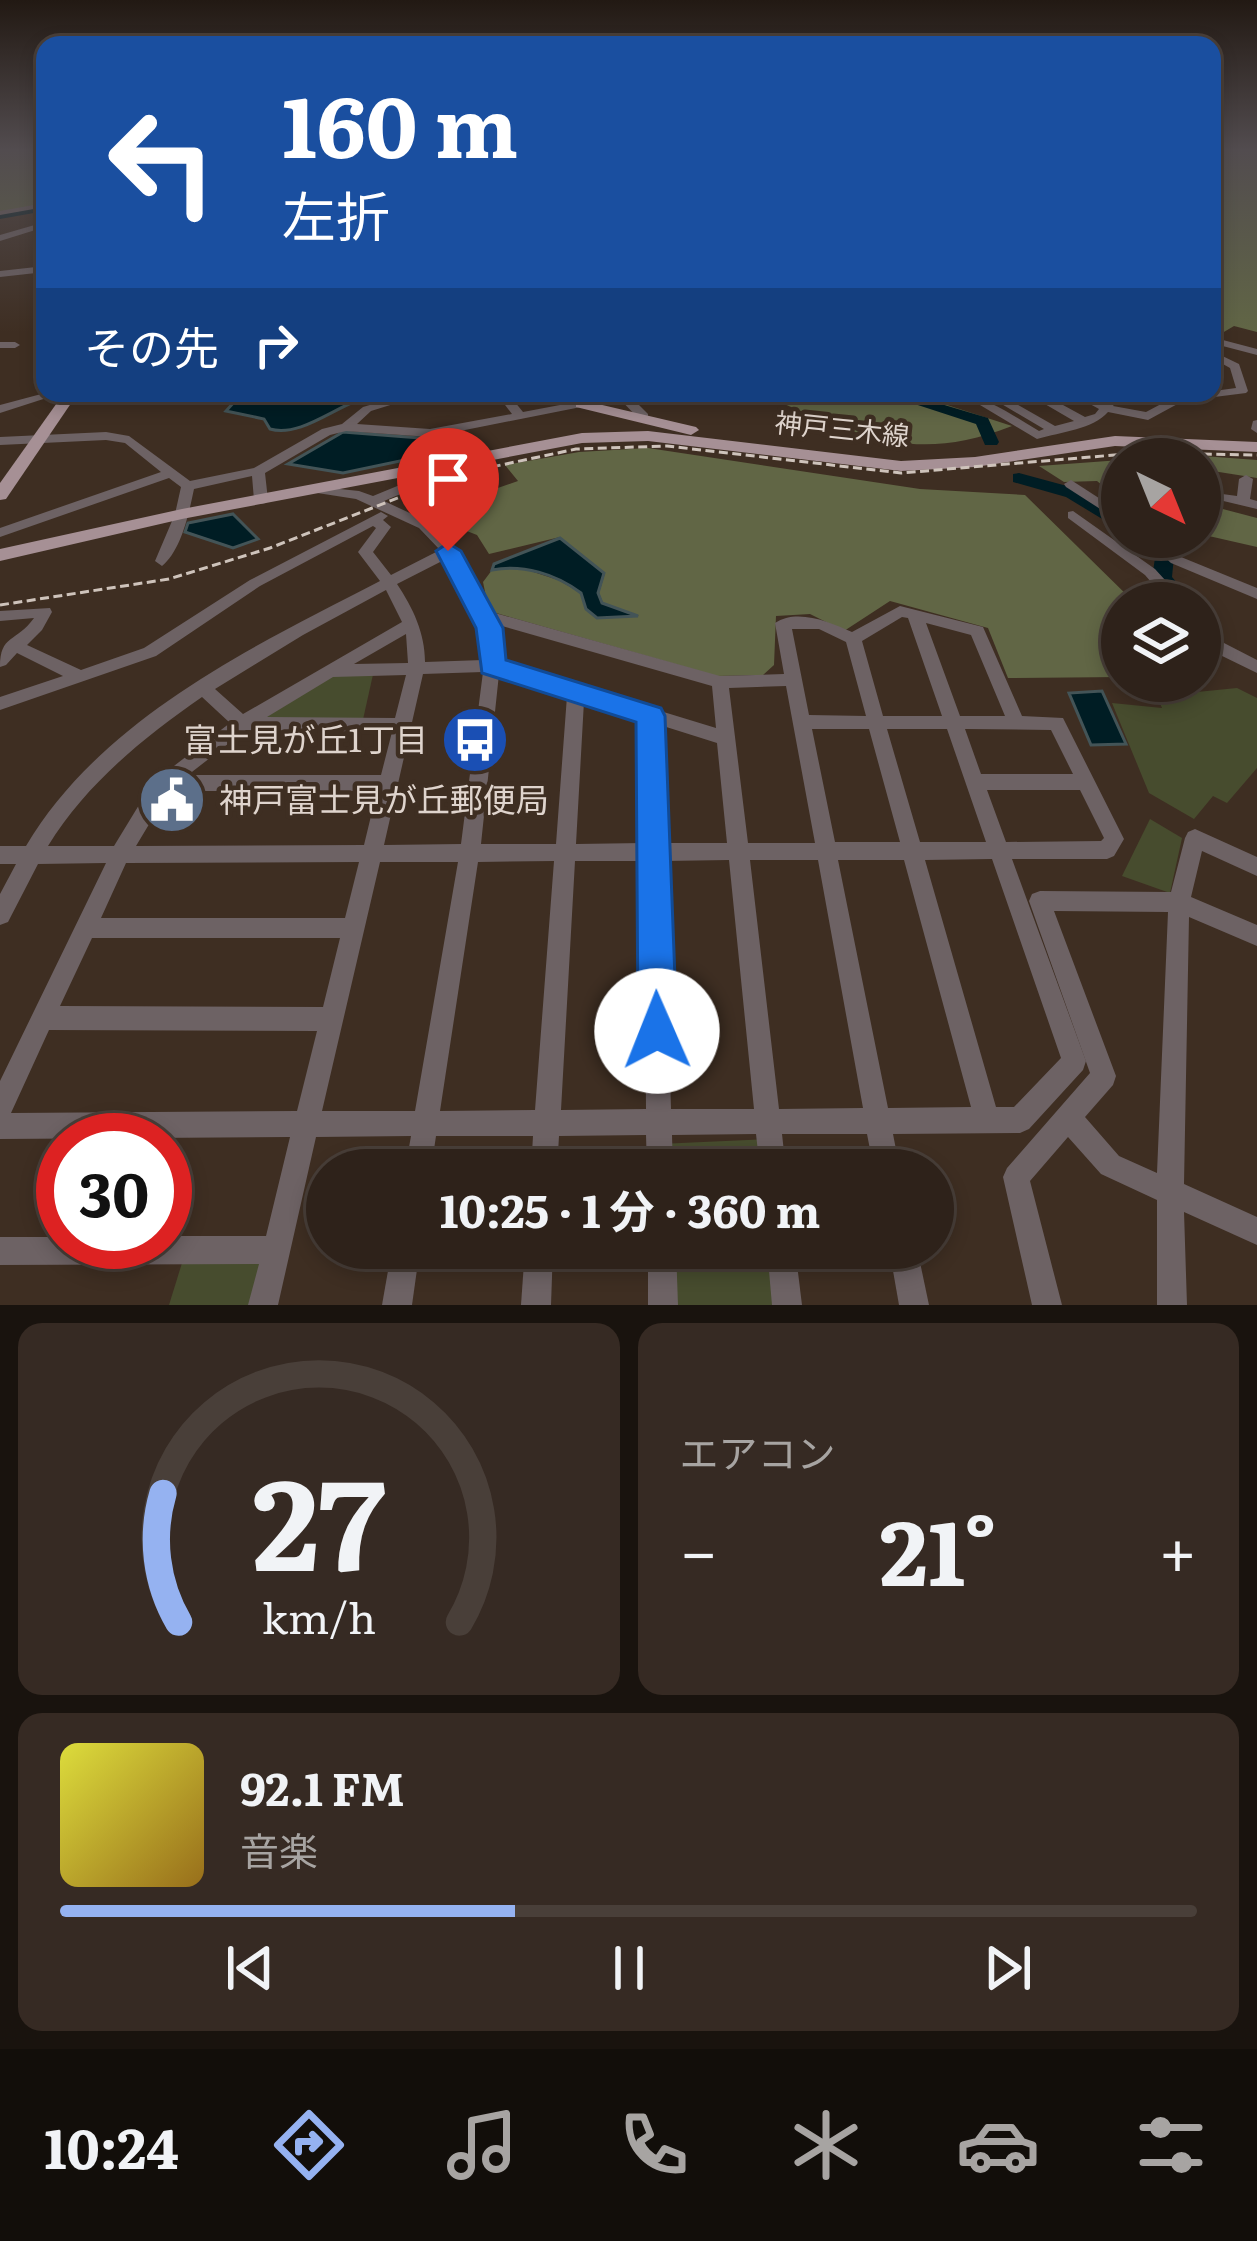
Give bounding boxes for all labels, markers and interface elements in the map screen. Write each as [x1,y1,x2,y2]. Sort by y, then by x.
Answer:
text: 160 m [282,59,518,184]
icon: left [84,84,240,240]
text: 左折 [282,173,390,254]
text: その先 [84,312,219,379]
icon: right [243,312,309,378]
street label: 神戸三木線 [773,400,912,454]
pin [397,428,499,551]
north arrow [1101,438,1221,558]
map controls [1101,438,1221,702]
icon: arrive [415,446,481,512]
button: layers [1101,582,1221,702]
bus stop icon: 富士見が丘1丁目 [440,705,510,775]
place label: 富士見が丘1丁目 [184,713,428,762]
public building icon: 神戸富士見が丘郵便局 [137,765,207,835]
place label: 神戸富士見が丘郵便局 [219,773,549,822]
position arrow [594,968,720,1094]
speed limit sign: 30 [36,1113,192,1269]
text: 10:25 · 1 分 · 360 m [440,1175,820,1242]
text: エアコン [680,1422,836,1480]
text: 27 [252,1424,386,1609]
text: 21° [880,1480,997,1614]
text: − [680,1498,718,1596]
text: + [1159,1498,1197,1596]
text: km/h [262,1584,376,1647]
text: 92.1 FM [240,1753,405,1820]
text: 音楽 [240,1820,318,1878]
icon: previous [217,1935,283,2001]
icon: pause [596,1935,662,2001]
icon: next [975,1935,1041,2001]
icon: directions [267,2103,351,2187]
icon: music [440,2103,524,2187]
icon: phone [612,2103,696,2187]
icon: climate [784,2103,868,2187]
icon: car [956,2103,1040,2187]
icon: filters [1129,2103,1213,2187]
text: 10:24 [44,2105,179,2186]

